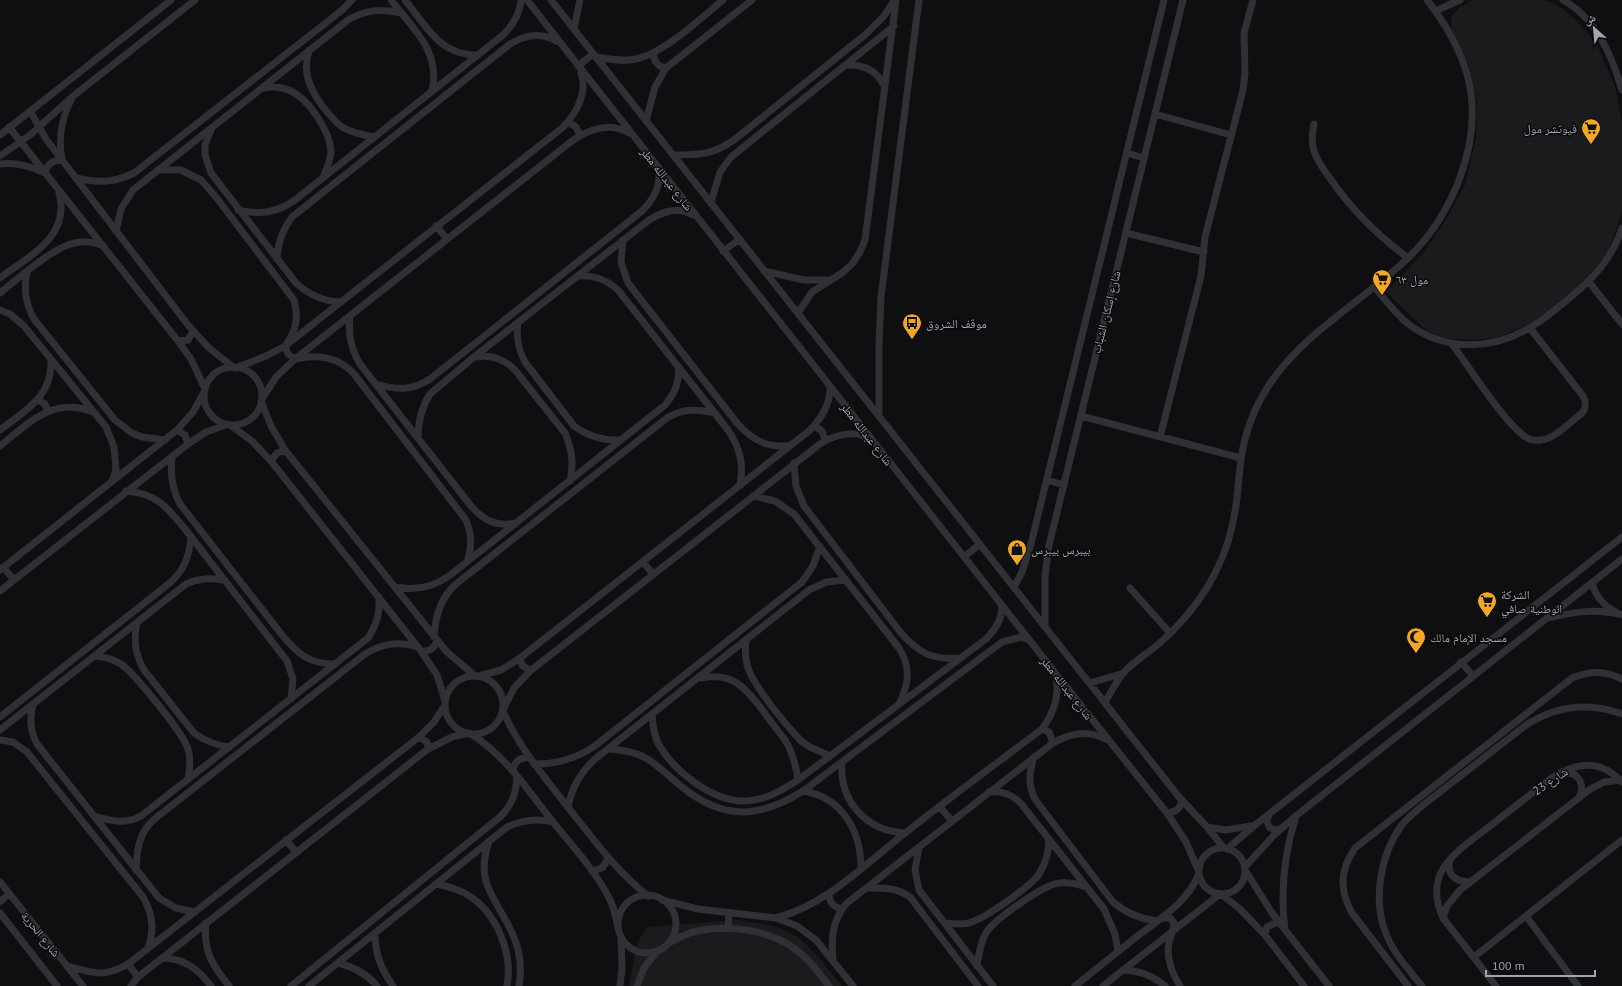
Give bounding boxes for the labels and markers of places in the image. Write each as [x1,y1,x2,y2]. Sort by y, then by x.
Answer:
supermarket icon: فيوتشر مول [1580,117,1602,145]
place label: فيوتشر مول [1524,121,1577,136]
supermarket icon: مول ٦٣ [1371,268,1393,296]
place label: مول ٦٣ [1396,272,1428,287]
bus stop icon: موقف الشروق [901,312,923,340]
place label: موقف الشروق [926,316,987,331]
shop icon: بيبرس بيبرس [1006,538,1028,566]
place label: بيبرس بيبرس [1031,542,1090,557]
place label: الشركة الوطنية صافي [1501,587,1562,619]
supermarket icon: الشركة الوطنية صافي [1476,590,1498,618]
mosque icon: مسجد الإمام مالك [1405,626,1427,654]
place label: مسجد الإمام مالك [1430,630,1507,646]

